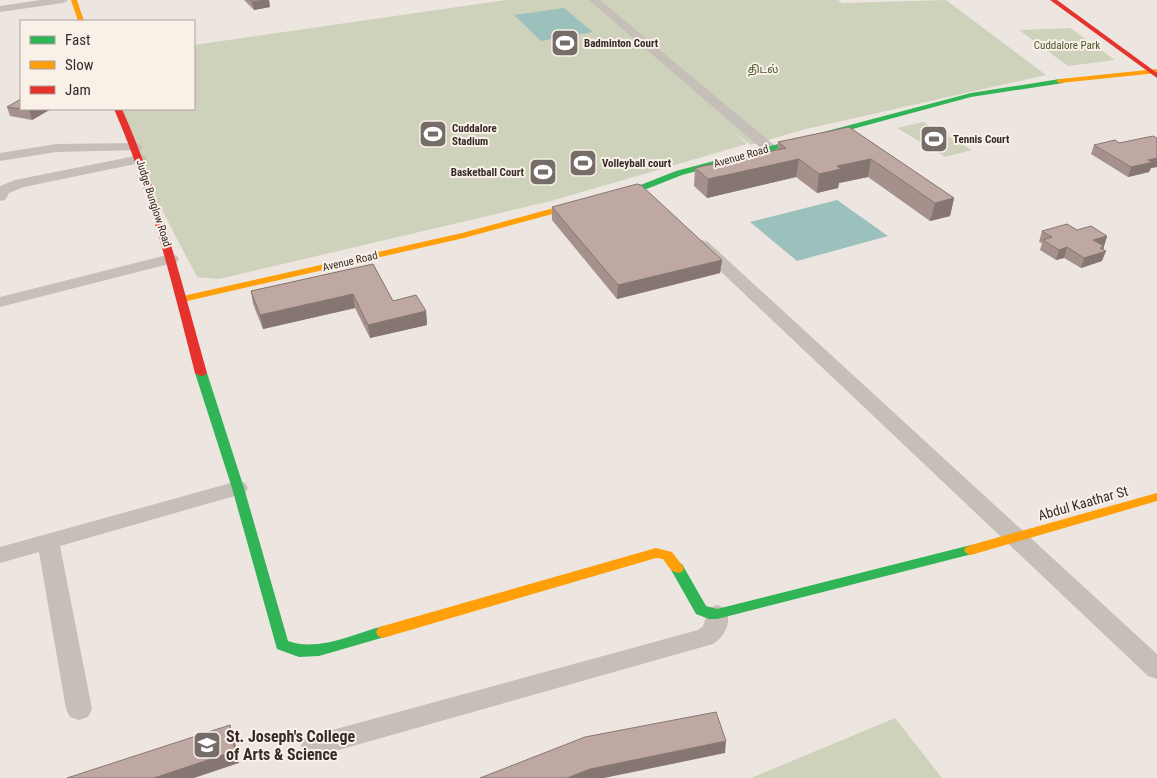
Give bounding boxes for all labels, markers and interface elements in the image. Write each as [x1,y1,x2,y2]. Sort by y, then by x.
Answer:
legend [20,20,195,110]
sports icon: Badminton Court [550,28,580,58]
text: Fast [65,31,90,49]
place label: Badminton Court [584,37,659,50]
park label: Cuddalore Park [1034,39,1100,52]
text: Slow [65,56,94,74]
park label: திடல் [748,63,778,77]
text: Jam [65,81,91,99]
sports icon: Cuddalore Stadium [418,119,448,149]
place label: Cuddalore Stadium [452,122,497,148]
sports icon: Tennis Court [919,124,949,154]
place label: Tennis Court [953,133,1010,146]
street label: Avenue Road [712,142,770,170]
sports icon: Volleyball court [568,148,598,178]
sports icon: Basketball Court [528,157,558,187]
place label: Volleyball court [602,157,672,170]
street label: Judge Bunglow Road [133,158,174,248]
place label: Basketball Court [451,166,525,179]
street label: Avenue Road [321,249,379,274]
street label: Abdul Kaathar St [1036,483,1130,523]
place label: St. Joseph's College of Arts & Science [226,727,355,764]
school or university icon: St. Joseph's College of Arts & Science [192,730,222,760]

